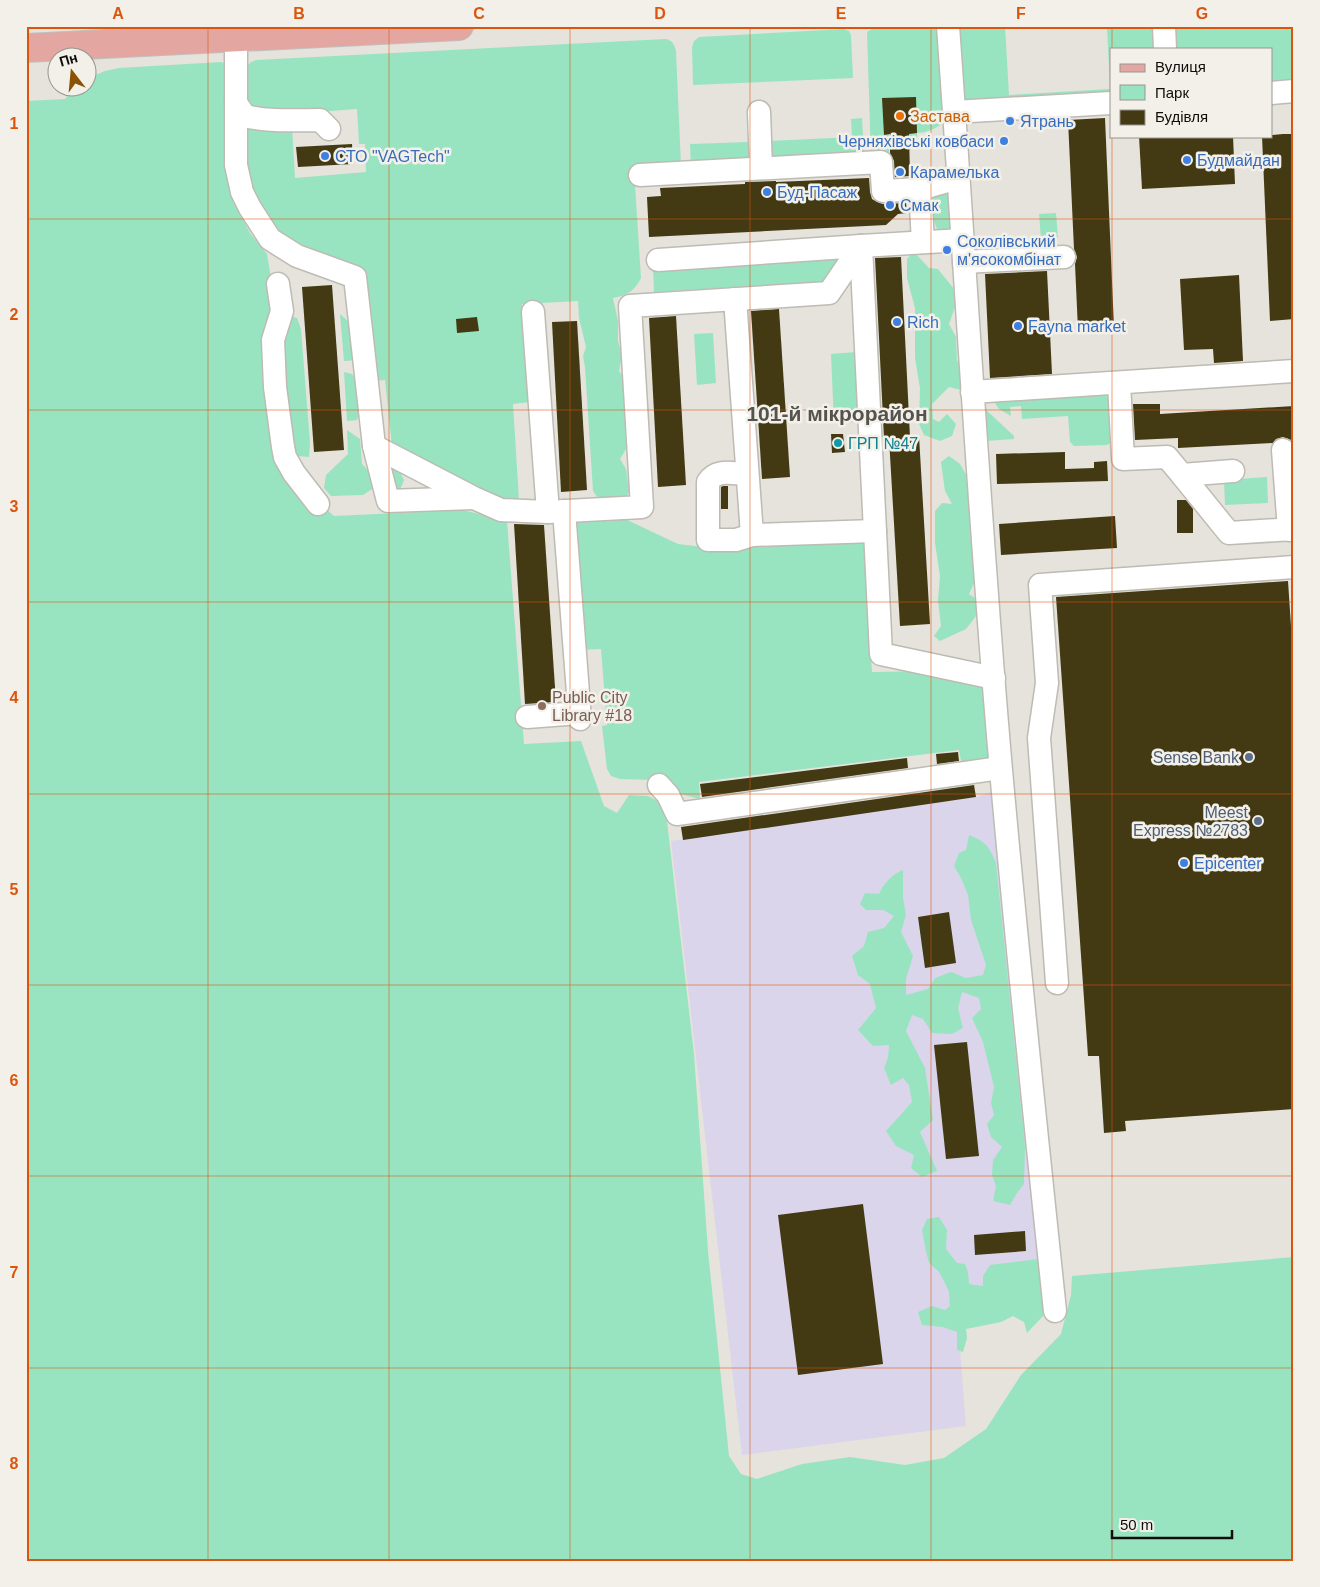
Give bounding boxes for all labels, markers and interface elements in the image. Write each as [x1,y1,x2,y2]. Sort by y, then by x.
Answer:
text: A [112,5,124,22]
text: B [293,5,305,22]
text: C [473,5,485,22]
text: D [654,5,666,22]
text: E [836,5,847,22]
text: F [1016,5,1026,22]
text: G [1196,5,1208,22]
north arrow [48,48,98,98]
legend [1110,48,1272,138]
text: Пн [57,49,80,70]
text: Вулиця [1155,58,1206,75]
text: Парк [1155,84,1189,101]
place label: Застава [910,108,970,125]
text: Будівля [1155,108,1208,125]
marker: Застава [894,110,906,122]
place label: Ятрань [1020,113,1074,130]
text: 1 [10,115,19,132]
marker: Ятрань [1004,115,1016,127]
place label: Черняхівські ковбаси [838,133,994,150]
marker: Черняхівські ковбаси [998,135,1010,147]
place label: СТО "VAGTech" [335,148,450,165]
marker: СТО "VAGTech" [319,150,331,162]
place label: Будмайдан [1197,152,1280,169]
marker: Будмайдан [1181,154,1193,166]
place label: Карамелька [910,164,999,181]
marker: Карамелька [894,166,906,178]
place label: Буд-Пасаж [777,184,858,201]
marker: Буд-Пасаж [761,186,773,198]
place label: Смак [900,197,939,214]
marker: Смак [884,199,896,211]
place label: Соколівський м'ясокомбінат [957,233,1062,268]
marker: Соколівський м'ясокомбінат [941,244,953,256]
text: 2 [10,306,19,323]
place label: Rich [907,314,939,331]
marker: Rich [891,316,903,328]
place label: Fayna market [1028,318,1126,335]
marker: Fayna market [1012,320,1024,332]
district label: 101-й мікрорайон [746,402,928,425]
place label: ГРП №47 [848,435,918,452]
marker: ГРП №47 [832,437,844,449]
text: 3 [10,498,19,515]
text: 4 [10,689,19,706]
place label: Public City Library #18 [552,689,632,724]
marker: Public City Library #18 [536,700,548,712]
place label: Sense Bank [1153,749,1240,766]
marker: Sense Bank [1243,751,1255,763]
place label: Meest Express №2783 [1133,804,1249,839]
marker: Meest Express №2783 [1252,815,1264,827]
place label: Epicenter [1194,855,1262,872]
marker: Epicenter [1178,857,1190,869]
text: 5 [10,881,19,898]
text: 6 [10,1072,19,1089]
text: 7 [10,1264,19,1281]
text: 8 [10,1455,19,1472]
scale bar [1112,1507,1232,1539]
text: 50 m [1120,1516,1153,1533]

